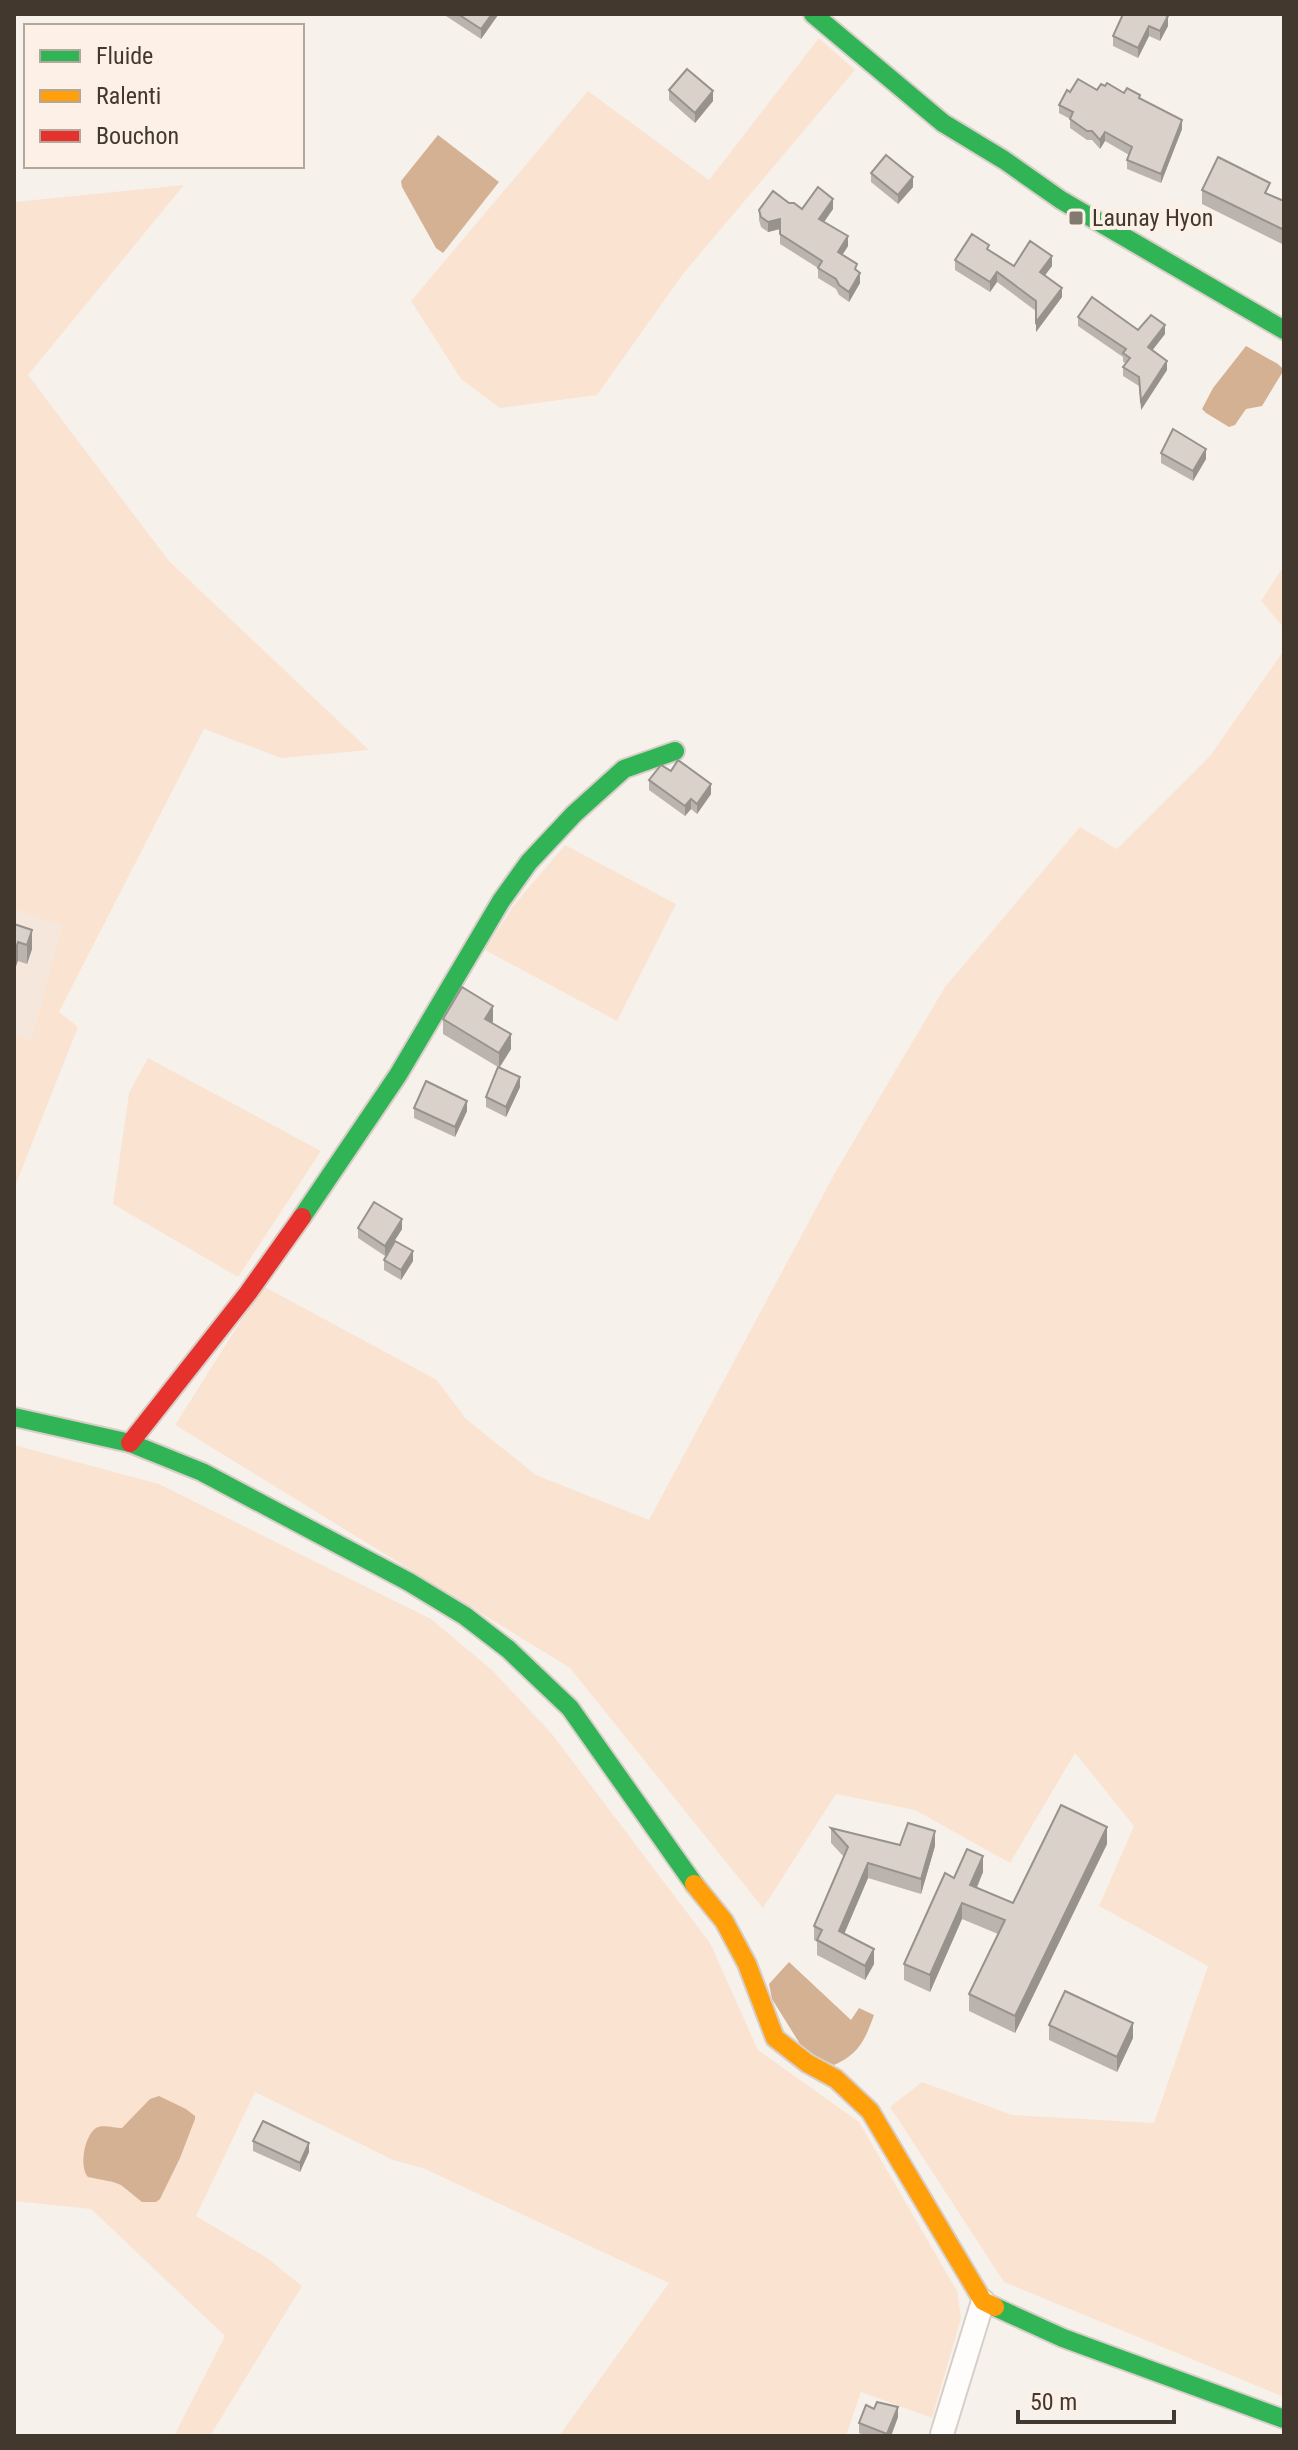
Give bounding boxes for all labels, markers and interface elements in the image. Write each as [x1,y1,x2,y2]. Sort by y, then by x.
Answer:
legend [24,24,304,168]
text: Fluide [96,42,153,70]
text: Ralenti [96,82,161,110]
text: Bouchon [96,122,179,150]
place label: Launay Hyon [1092,204,1213,232]
marker: Launay Hyon [1067,209,1085,227]
scale bar [1018,2374,1174,2424]
text: 50 m [1030,2388,1077,2416]

